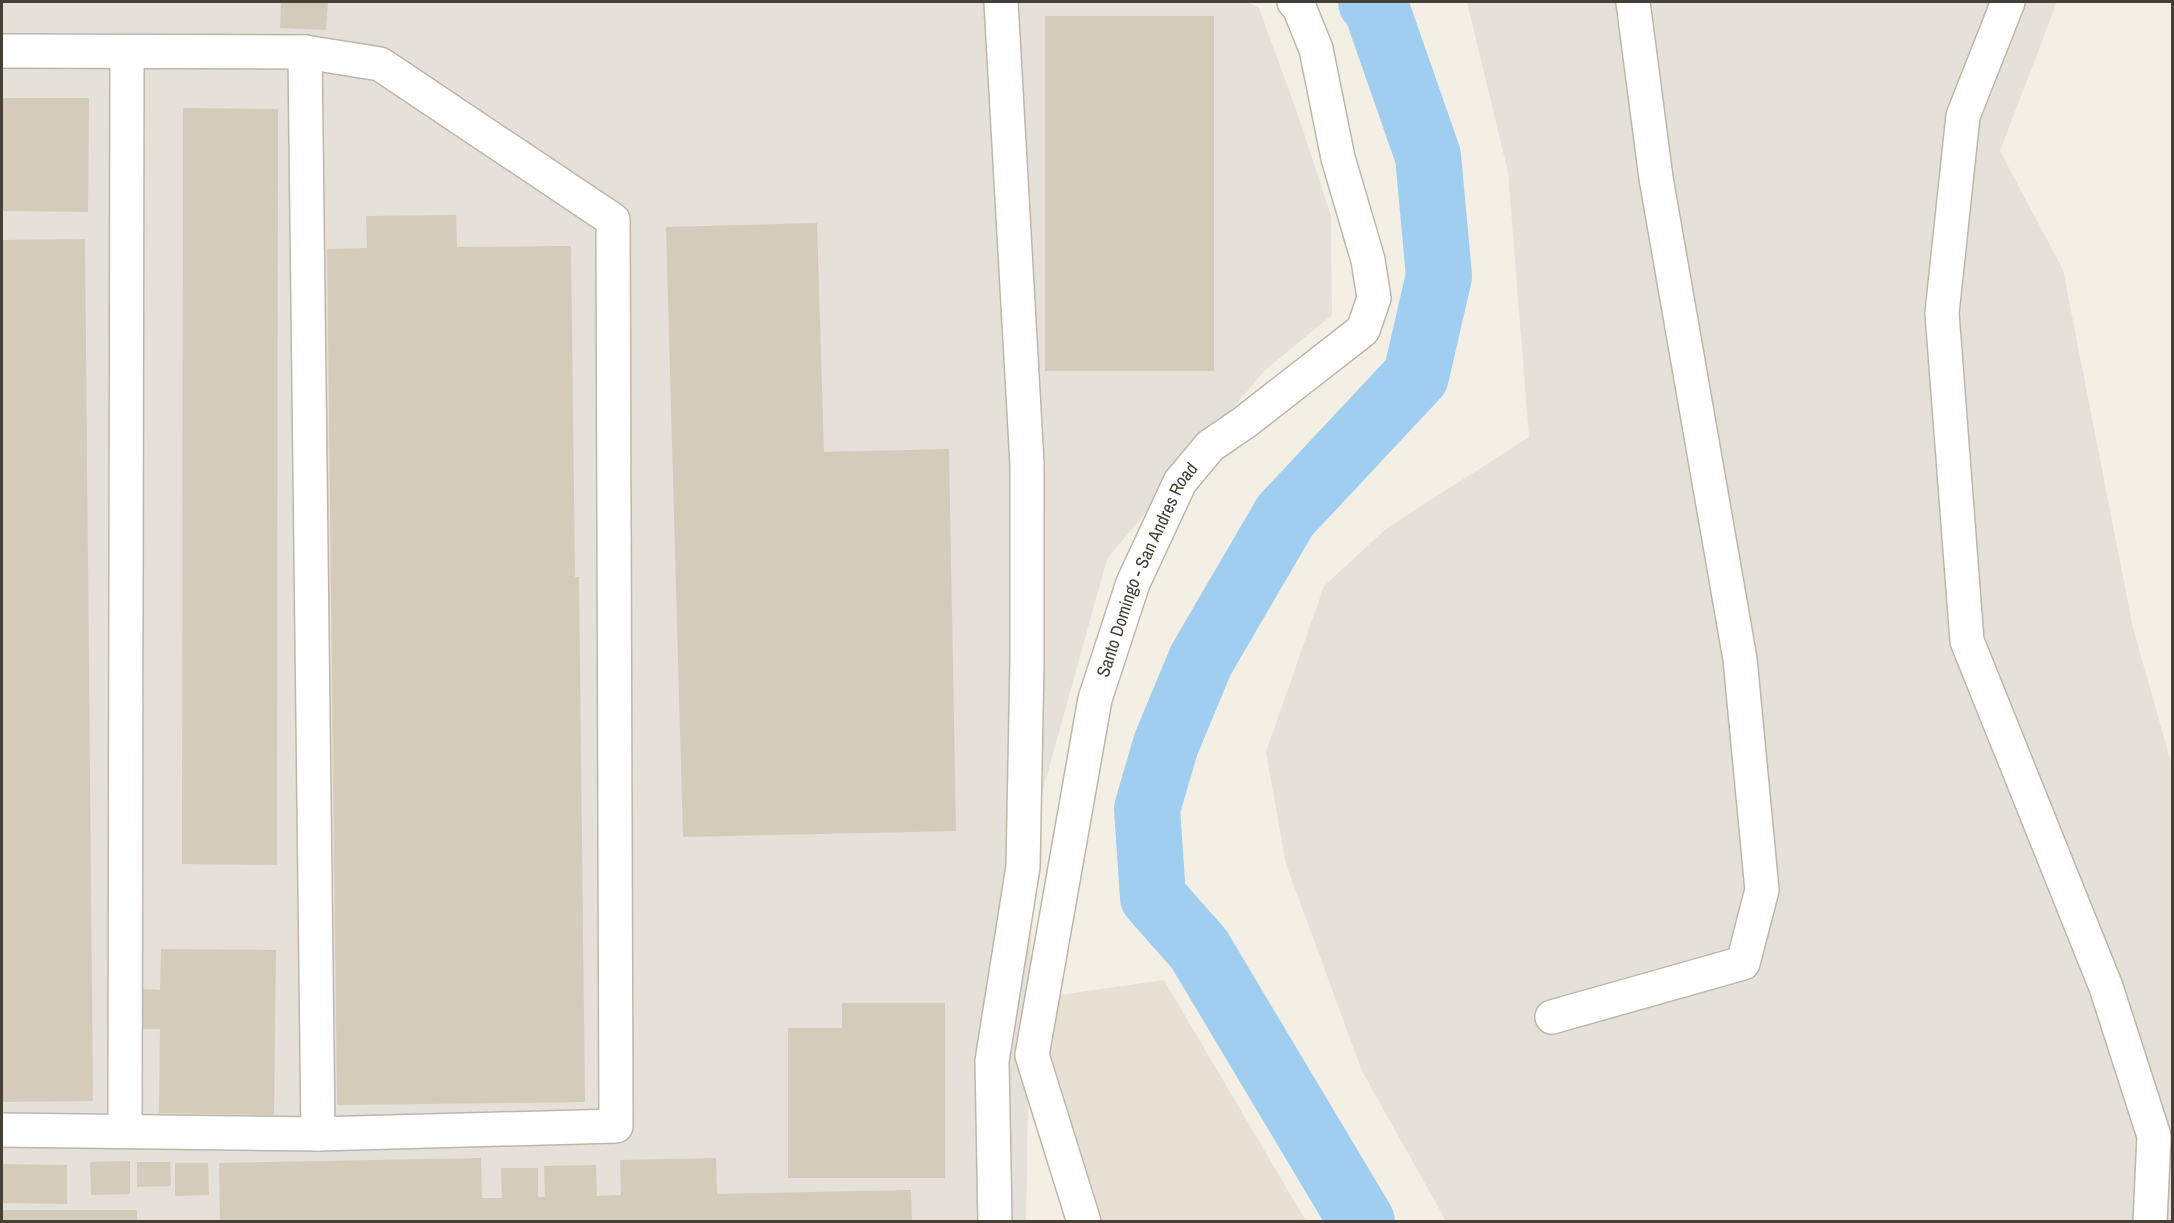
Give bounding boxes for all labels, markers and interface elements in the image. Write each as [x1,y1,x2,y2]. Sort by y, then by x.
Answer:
street label: Santo Domingo - San Andres Road [1090,457,1203,680]

